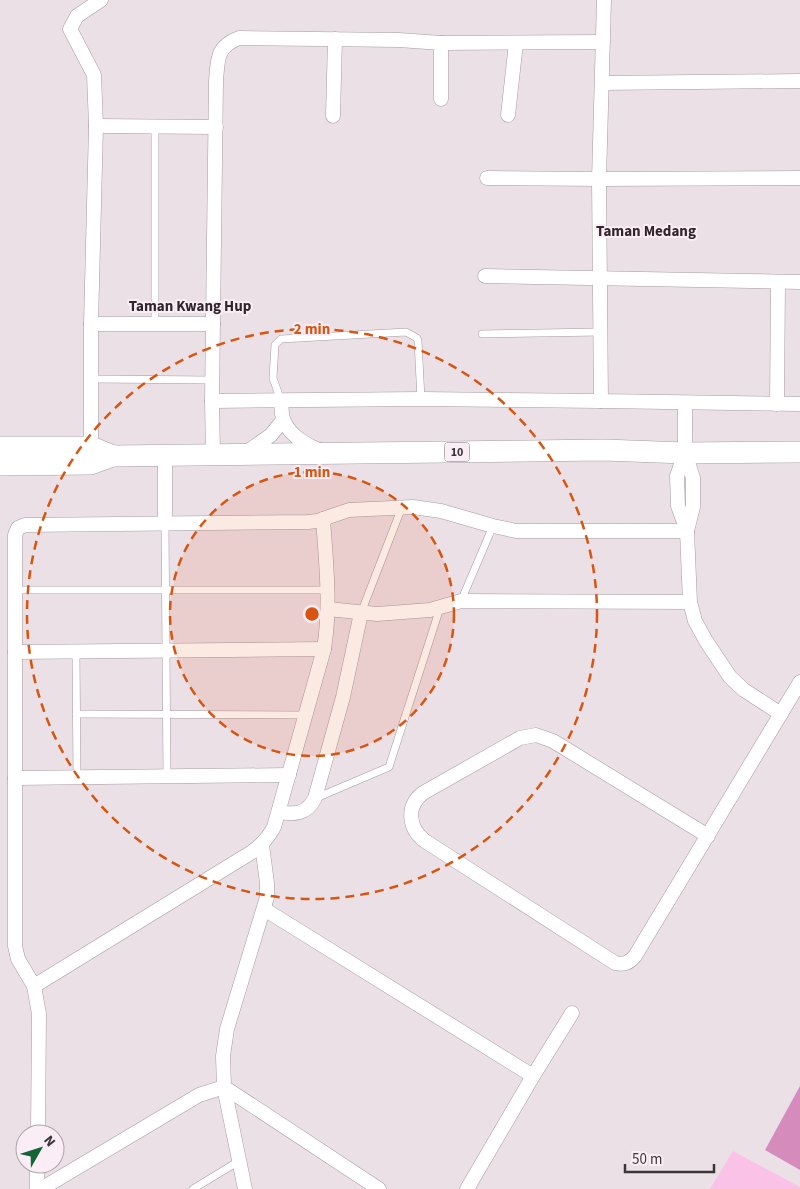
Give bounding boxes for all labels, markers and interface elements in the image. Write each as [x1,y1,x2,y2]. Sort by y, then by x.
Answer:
district label: Taman Medang [596,221,696,242]
district label: Taman Kwang Hup [129,296,252,317]
text: 2 min [294,319,330,340]
road number: 10 [444,442,470,462]
text: 1 min [294,462,330,483]
centre of rings [303,605,321,623]
north arrow [15,1124,65,1174]
text: N [39,1132,60,1151]
scale bar [625,1142,714,1174]
text: 50 m [632,1149,662,1170]

